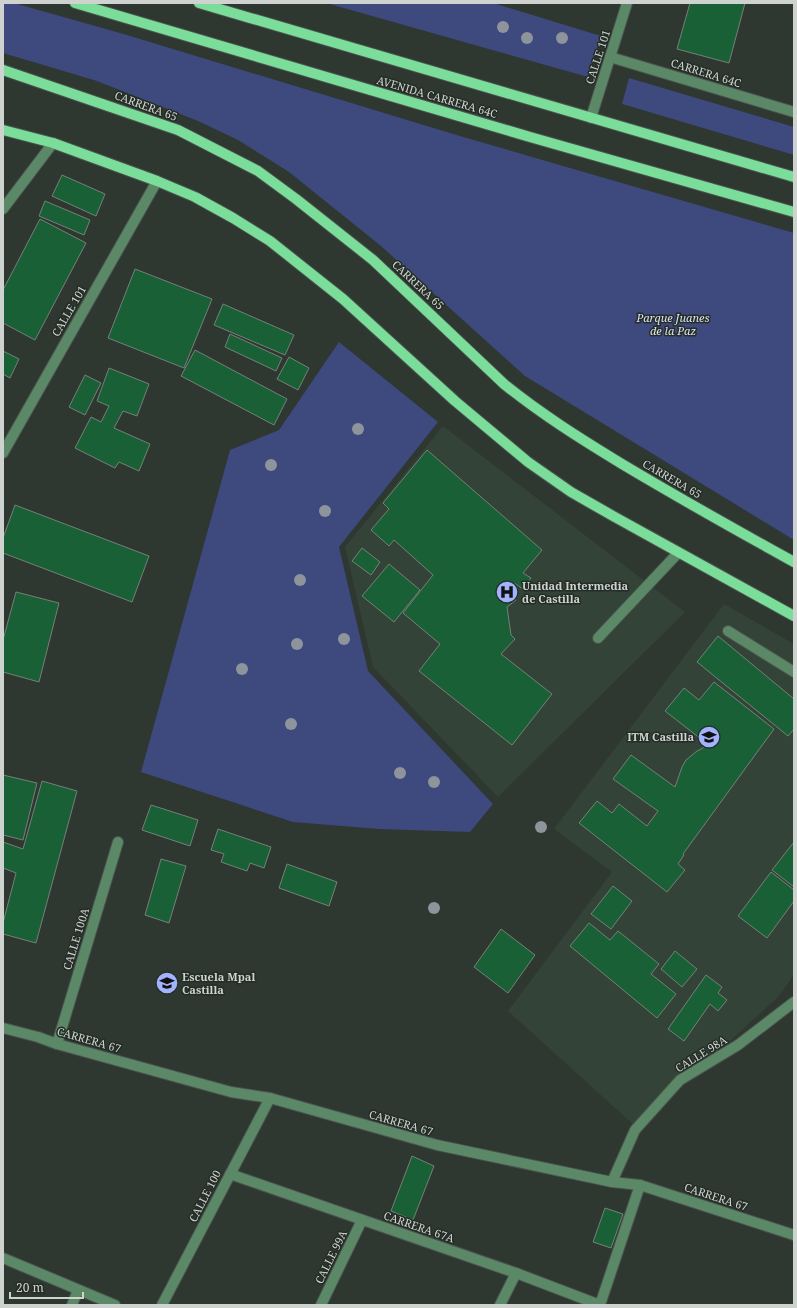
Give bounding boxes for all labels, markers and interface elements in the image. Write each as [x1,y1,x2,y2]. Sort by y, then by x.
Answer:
street label: CALLE 101 [582,28,613,86]
street label: CARRERA 64C [669,55,743,90]
street label: AVENIDA CARRERA 64C [375,72,499,121]
street label: CARRERA 65 [113,87,180,124]
street label: CARRERA 65 [389,257,448,313]
street label: CALLE 101 [48,283,89,339]
park label: Parque Juanes de la Paz [635,310,710,338]
street label: CARRERA 65 [640,456,705,502]
place label: Unidad Intermedia de Castilla [522,578,629,606]
hospital icon: Unidad Intermedia de Castilla [494,579,520,605]
school or university icon: ITM Castilla [696,724,722,750]
place label: ITM Castilla [627,729,694,744]
street label: CALLE 100A [59,906,92,972]
place label: Escuela Mpal Castilla [182,969,255,997]
school or university icon: Escuela Mpal Castilla [154,970,180,996]
street label: CARRERA 67 [55,1023,123,1056]
street label: CALLE 98A [672,1032,730,1075]
street label: CARRERA 67 [367,1106,435,1139]
street label: CALLE 100 [185,1167,224,1224]
street label: CARRERA 67 [682,1179,750,1214]
street label: CARRERA 67A [382,1207,457,1246]
street label: CALLE 99A [311,1227,350,1286]
scale bar [10,1274,83,1300]
text: 20 m [16,1279,44,1296]

